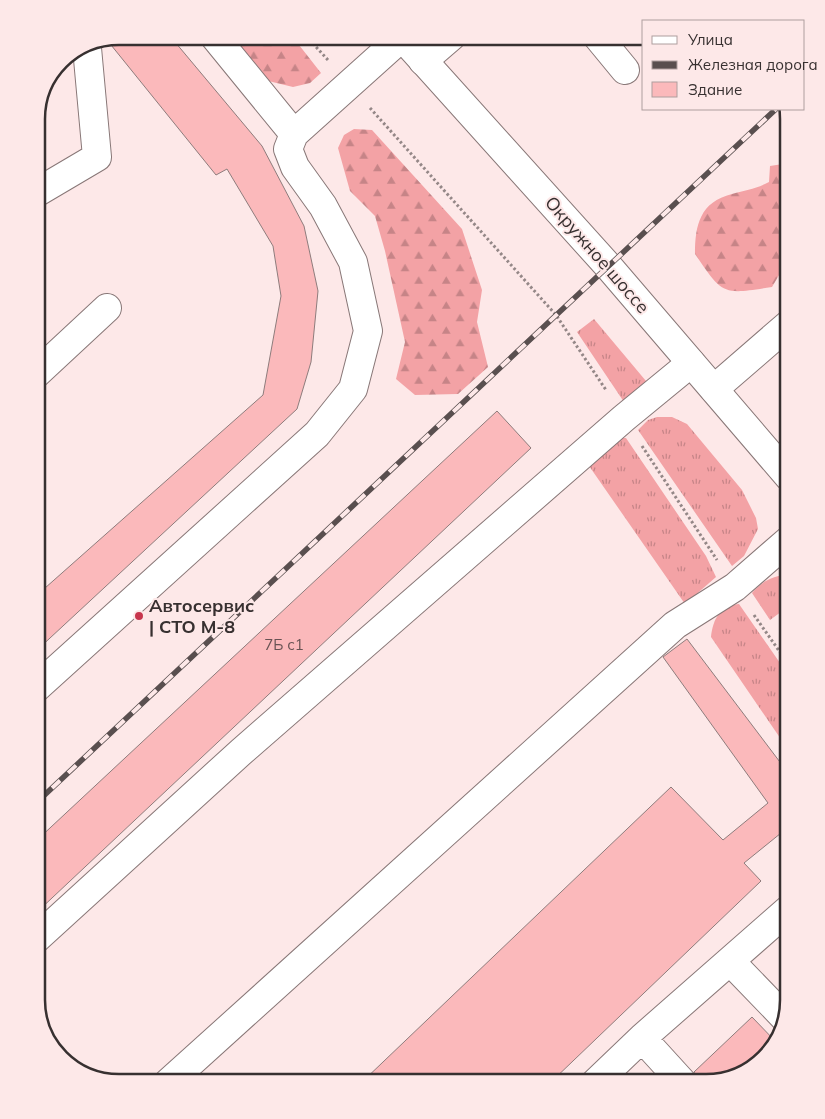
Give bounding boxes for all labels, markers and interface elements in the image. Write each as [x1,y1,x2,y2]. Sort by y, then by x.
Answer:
legend [642,20,805,110]
text: Улица [687,30,733,49]
text: Железная дорога [688,55,818,74]
text: Здание [688,80,742,99]
street label: Окружное шоссе [540,191,655,318]
place label: Автосервис | СТО М-8 [149,594,254,638]
marker: Автосервис | СТО М-8 [133,610,145,622]
house number: 7Б с1 [264,635,304,654]

